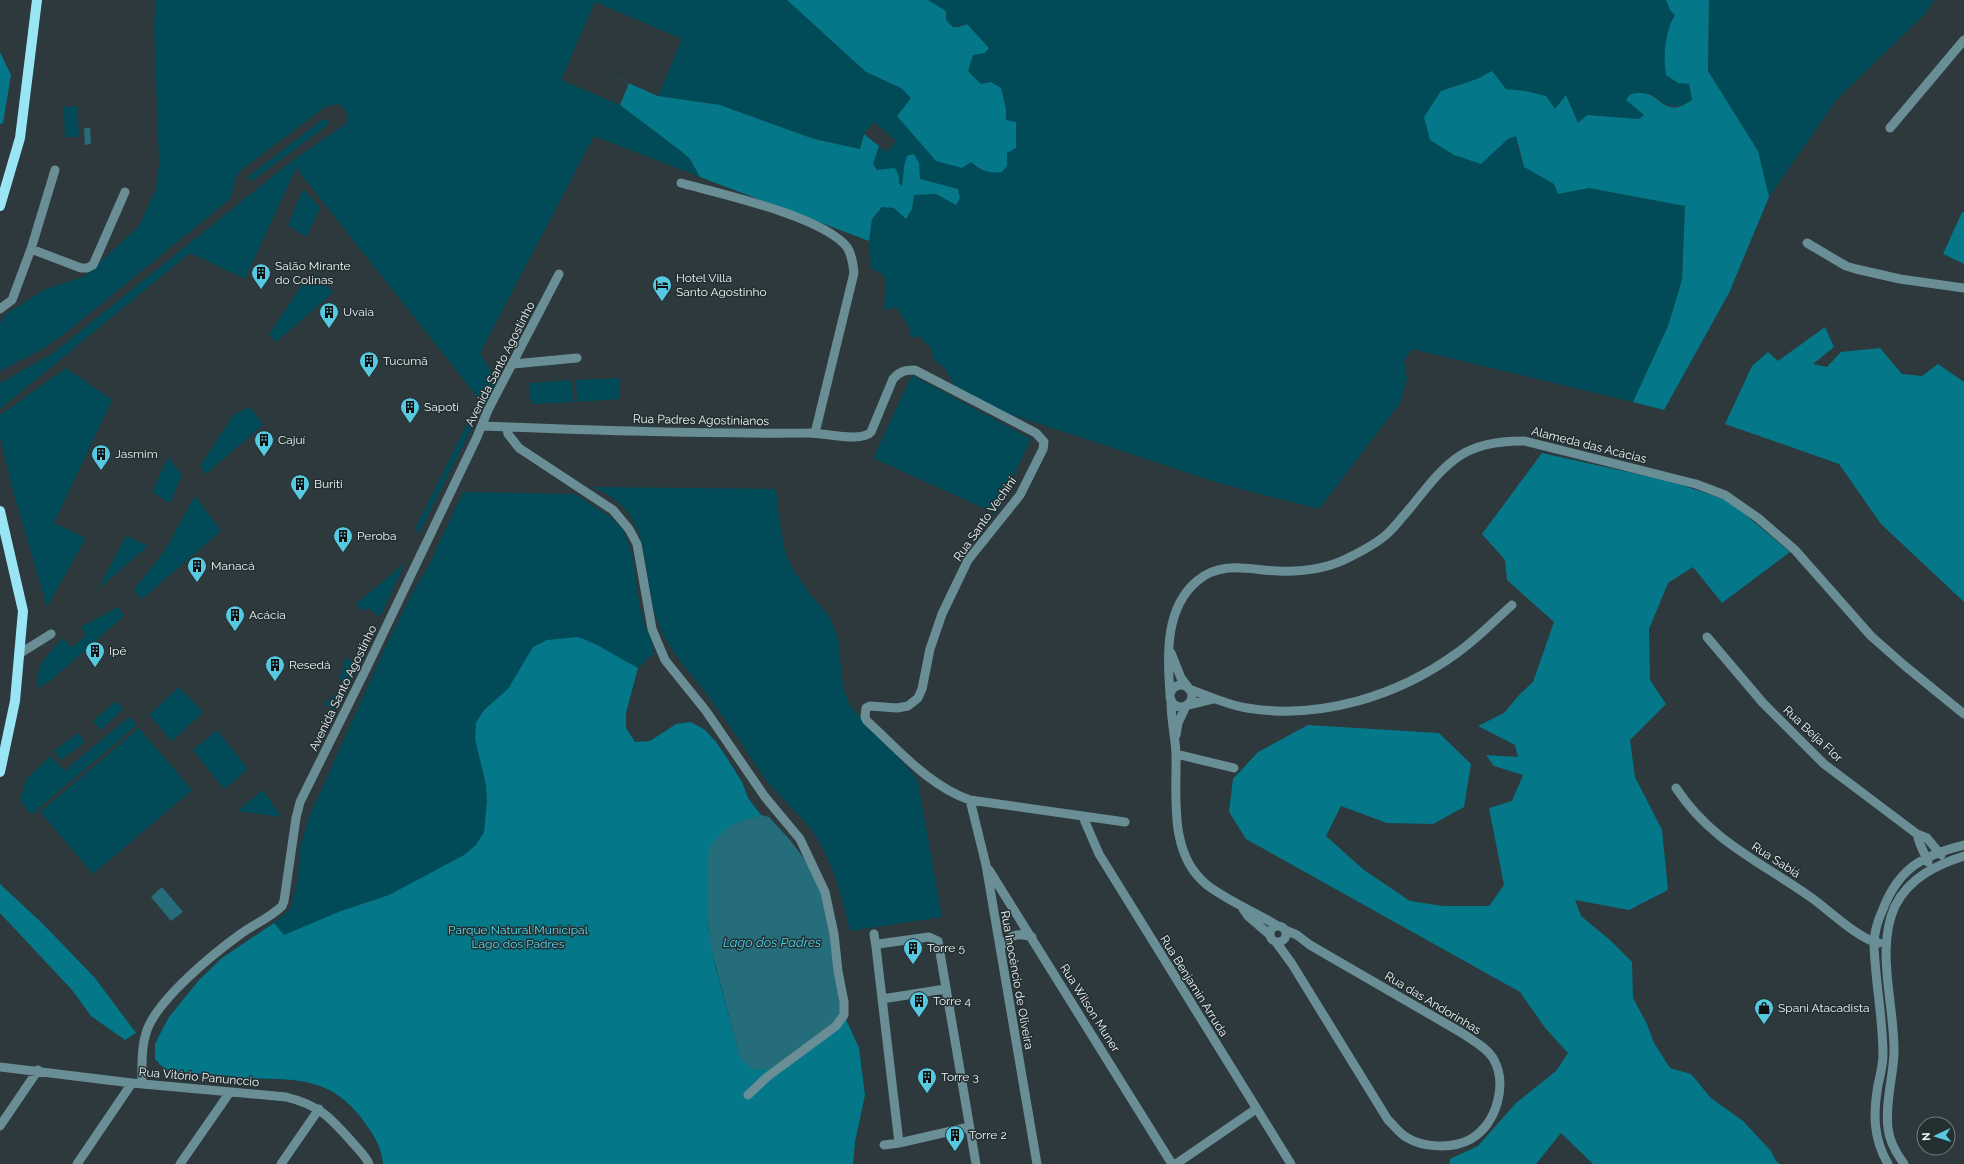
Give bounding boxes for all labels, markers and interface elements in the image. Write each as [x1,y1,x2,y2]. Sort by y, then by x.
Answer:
place label: Salão Mirante do Colinas [275,259,351,287]
building icon: Salão Mirante do Colinas [250,262,272,290]
place label: Hotel Villa Santo Agostinho [676,271,767,299]
hotel icon: Hotel Villa Santo Agostinho [651,274,673,302]
street label: Avenida Santo Agostinho [462,299,538,429]
building icon: Uvaia [318,301,340,329]
place label: Uvaia [343,305,374,319]
building icon: Tucumã [358,350,380,378]
place label: Tucumã [383,354,428,368]
building icon: Sapoti [399,396,421,424]
place label: Sapoti [424,400,459,414]
street label: Rua Padres Agostinianos [633,412,770,428]
street label: Alameda das Acácias [1530,424,1648,466]
building icon: Cajuí [253,429,275,457]
place label: Cajuí [278,433,306,447]
building icon: Jasmim [90,443,112,471]
place label: Jasmim [115,447,158,461]
building icon: Buriti [289,473,311,501]
street label: Rua Santo Vechini [951,474,1019,564]
place label: Buriti [314,477,343,491]
building icon: Peroba [332,525,354,553]
place label: Peroba [357,529,397,543]
building icon: Manacá [186,555,208,583]
place label: Manacá [211,559,255,573]
building icon: Acácia [224,604,246,632]
place label: Acácia [249,608,286,622]
street label: Avenida Santo Agostinho [306,623,380,753]
building icon: Ipê [84,640,106,668]
place label: Ipê [109,644,126,658]
building icon: Resedá [264,654,286,682]
place label: Resedá [289,658,331,672]
street label: Rua Beíja Flor [1780,703,1846,766]
street label: Rua Sabiá [1749,839,1803,881]
street label: Rua Inocêncio de Oliveira [998,910,1036,1050]
park label: Parque Natural Municipal Lago dos Padres [448,923,589,951]
street label: Rua Benjamin Arruda [1157,933,1231,1039]
water label: Lago dos Padres [723,935,821,950]
building icon: Torre 5 [902,937,924,965]
place label: Torre 5 [927,941,965,955]
street label: Rua Wilson Muner [1057,961,1123,1055]
street label: Rua das Andorinhas [1382,969,1484,1037]
building icon: Torre 4 [908,990,930,1018]
place label: Torre 4 [933,994,971,1008]
shop icon: Spani Atacadista [1753,997,1775,1025]
place label: Spani Atacadista [1778,1001,1870,1015]
street label: Rua Vitório Panunccio [138,1065,260,1089]
building icon: Torre 3 [916,1066,938,1094]
place label: Torre 3 [941,1070,979,1084]
north arrow [1916,1116,1956,1156]
building icon: Torre 2 [944,1124,966,1152]
place label: Torre 2 [969,1128,1007,1142]
text: N [1920,1132,1933,1141]

